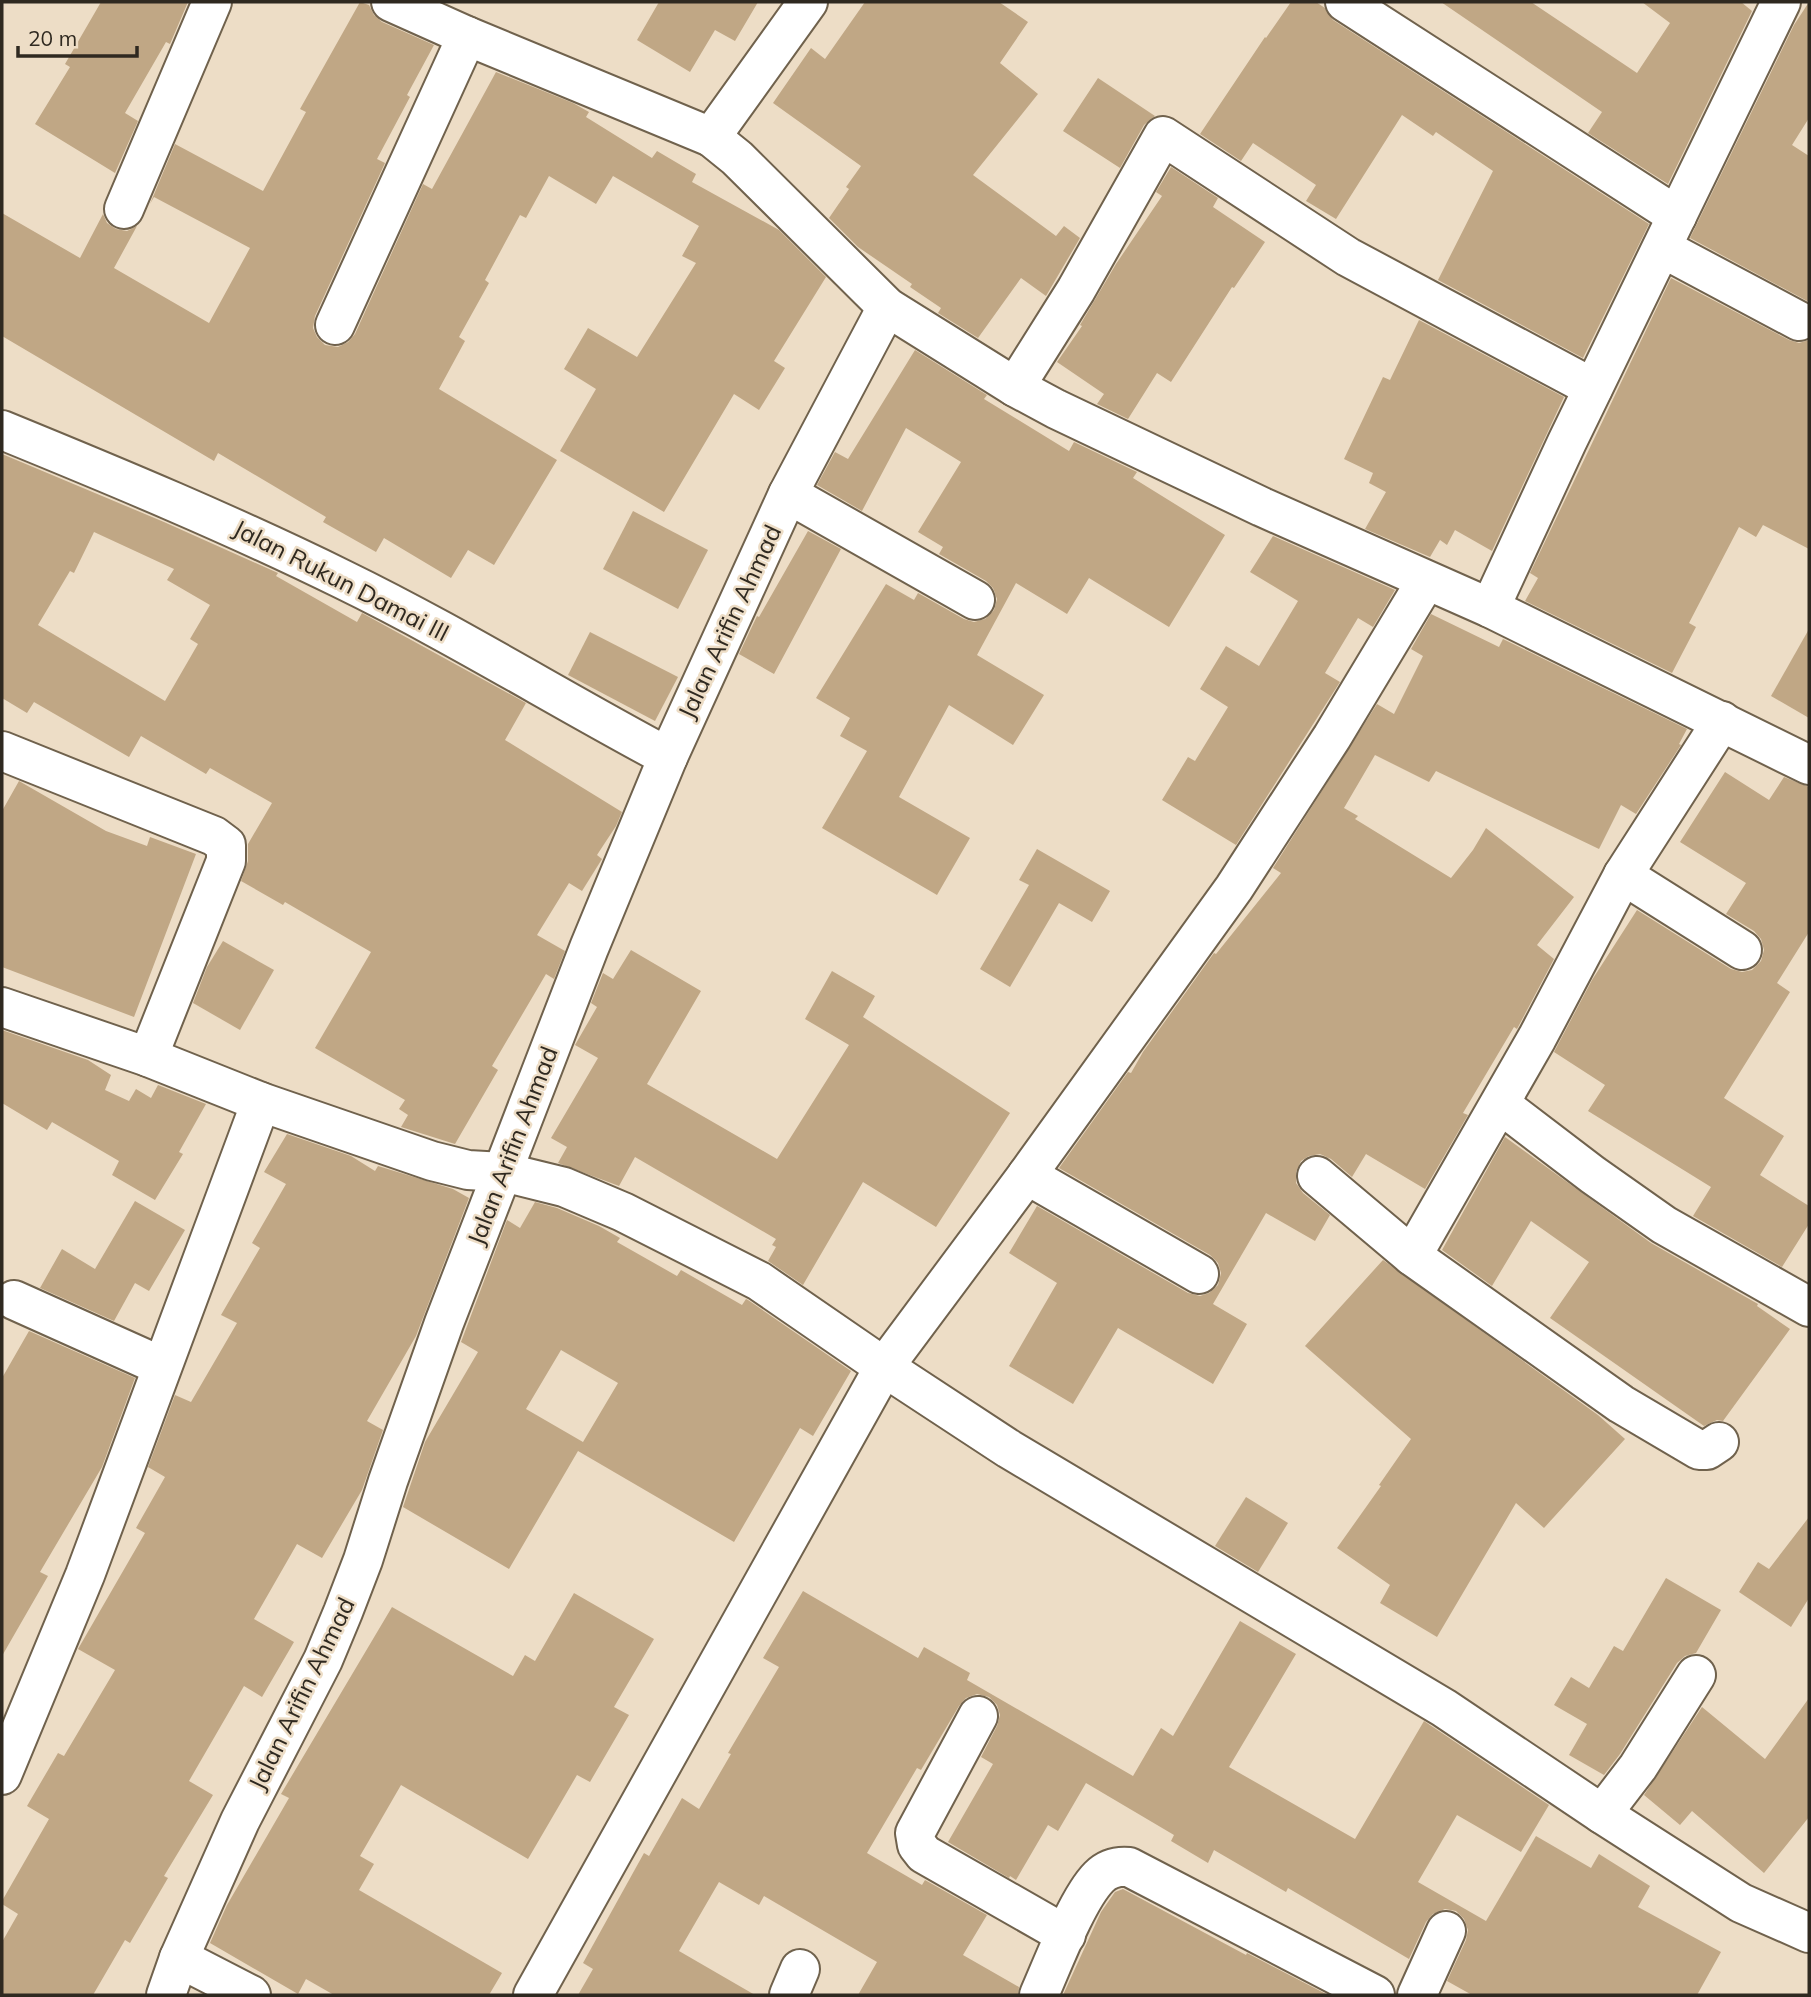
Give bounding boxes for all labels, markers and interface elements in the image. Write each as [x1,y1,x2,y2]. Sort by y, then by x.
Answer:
scale bar [18,14,136,58]
text: 20 m [28,25,77,51]
street label: Jalan Rukun Damai III [229,513,454,648]
street label: Jalan Arifin Ahmad [671,520,787,723]
street label: Jalan Arifin Ahmad [460,1042,564,1249]
street label: Jalan Arifin Ahmad [241,1592,361,1795]

